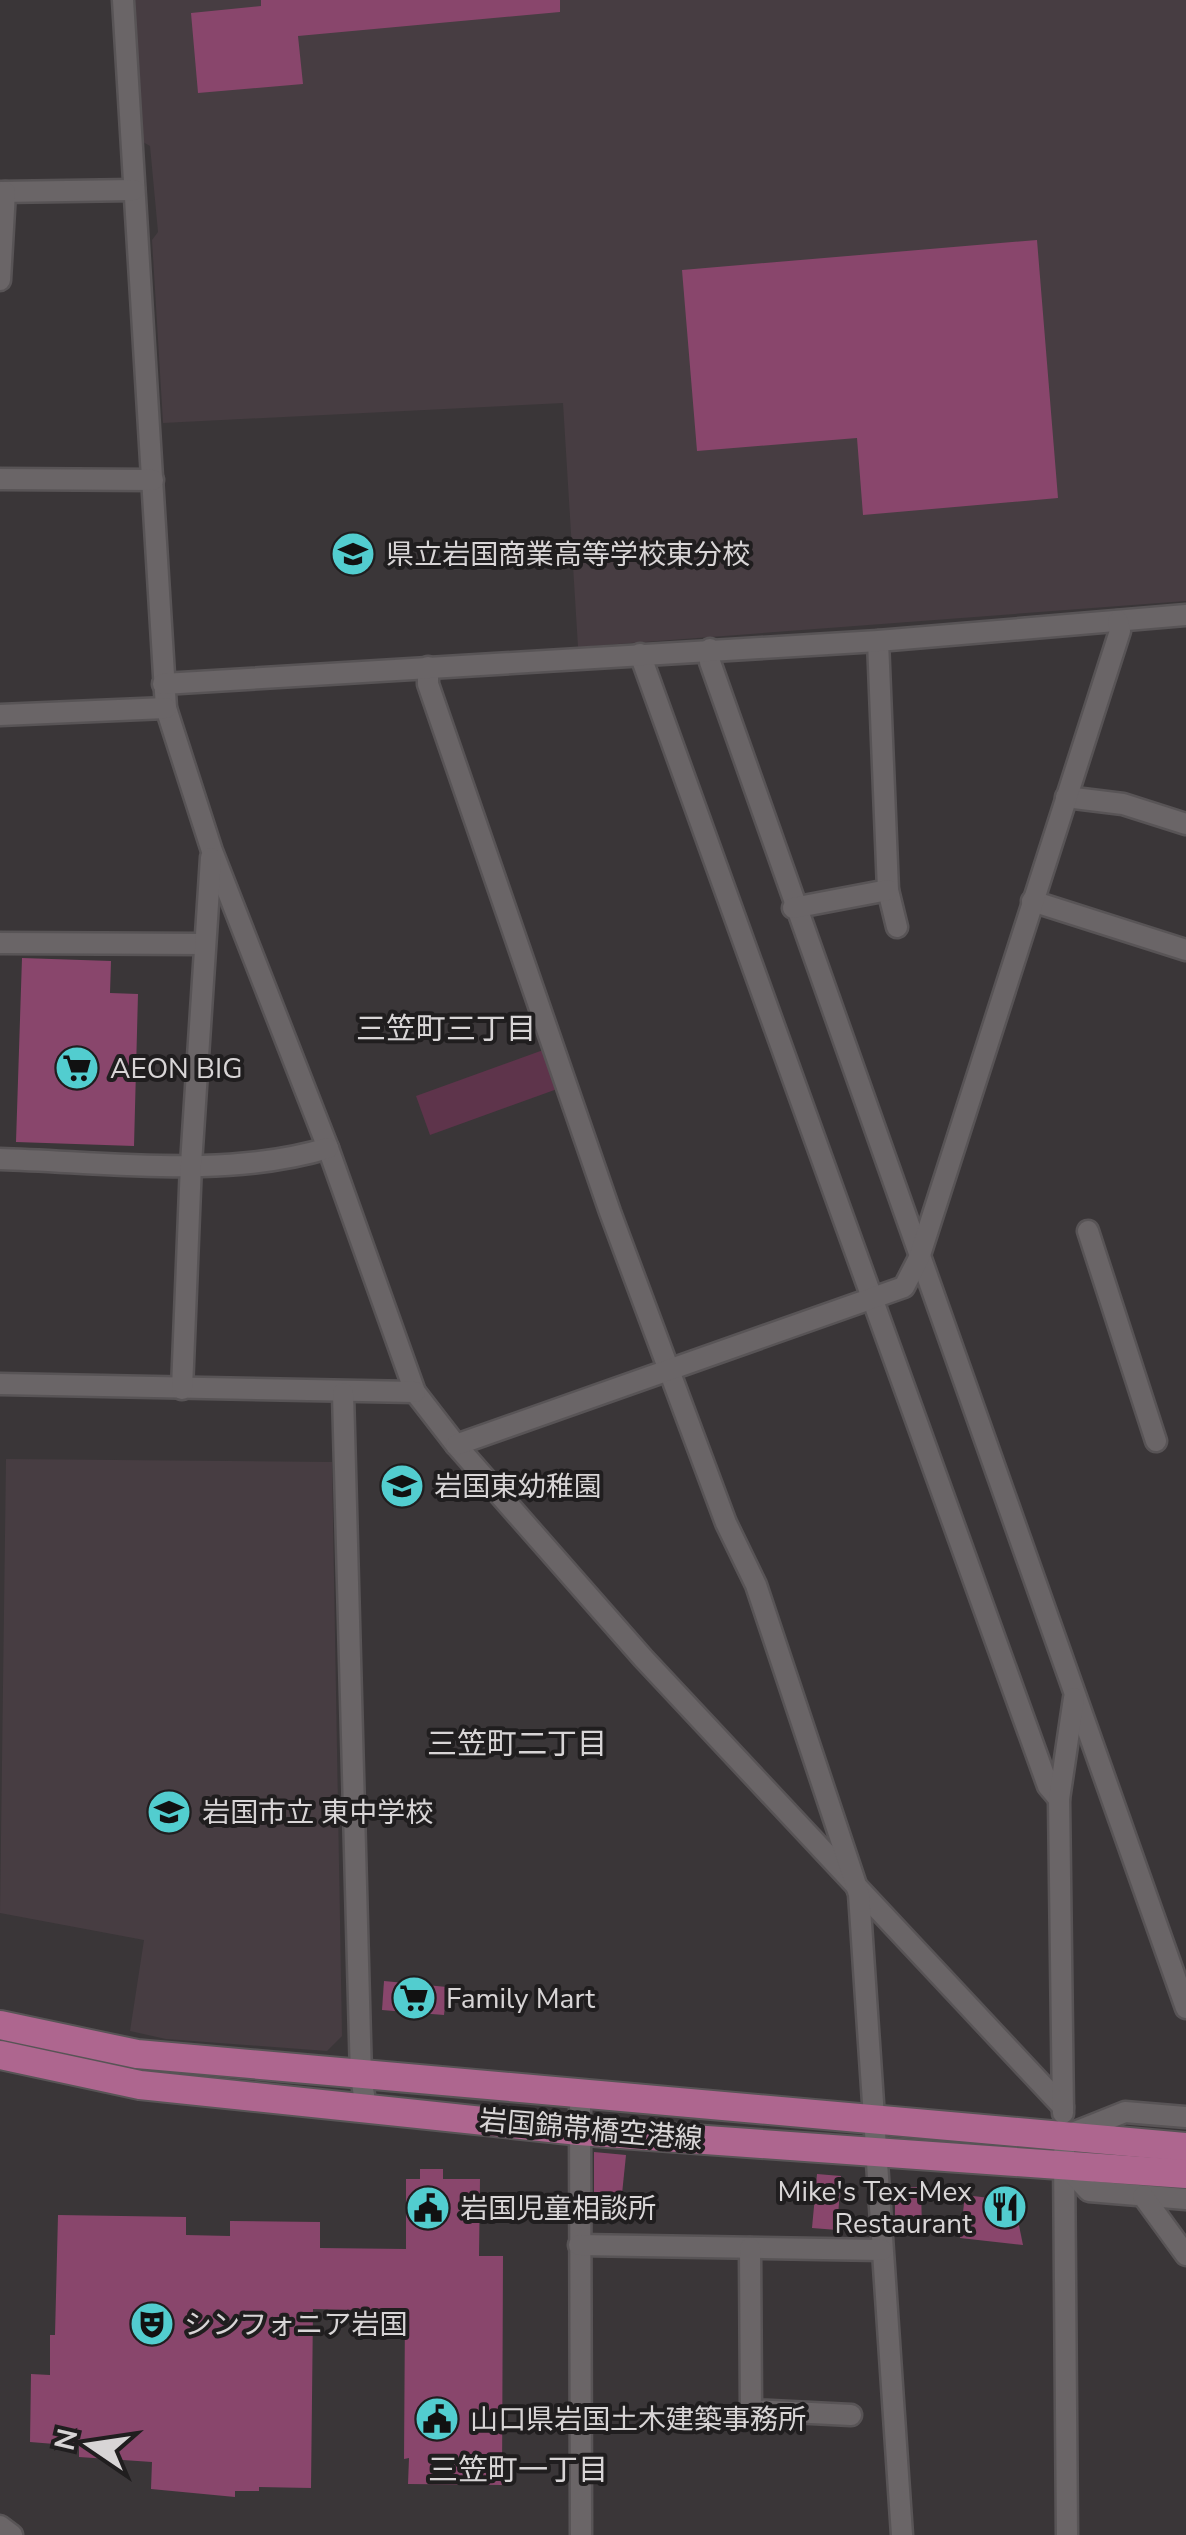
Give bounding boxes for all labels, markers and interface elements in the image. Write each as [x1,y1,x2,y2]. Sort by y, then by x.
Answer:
school or university icon: 県立岩国商業高等学校東分校 [330,531,376,577]
place label: 県立岩国商業高等学校東分校 [386,536,750,574]
district label: 三笠町三丁目 [356,1009,536,1050]
supermarket icon: AEON BIG [54,1045,100,1091]
place label: AEON BIG [110,1050,242,1088]
school or university icon: 岩国東幼稚園 [379,1463,425,1509]
place label: 岩国東幼稚園 [434,1468,602,1506]
district label: 三笠町二丁目 [427,1724,607,1765]
school or university icon: 岩国市立 東中学校 [146,1789,192,1835]
place label: 岩国市立 東中学校 [202,1794,433,1832]
supermarket icon: Family Mart [391,1975,437,2021]
place label: Family Mart [446,1980,595,2018]
street label: 岩国錦帯橋空港線 [478,2101,704,2159]
place label: Mike's Tex-Mex Restaurant [778,2173,972,2243]
restaurant icon: Mike's Tex-Mex Restaurant [982,2184,1028,2230]
public building icon: 岩国児童相談所 [405,2185,451,2231]
place label: 岩国児童相談所 [460,2190,656,2228]
theatre icon: シンフォニア岩国 [129,2301,175,2347]
place label: シンフォニア岩国 [184,2306,407,2344]
north arrow [40,2395,140,2495]
public building icon: 山口県岩国土木建築事務所 [414,2396,460,2442]
place label: 山口県岩国土木建築事務所 [470,2401,806,2439]
text: N [46,2425,87,2454]
district label: 三笠町一丁目 [428,2450,608,2491]

